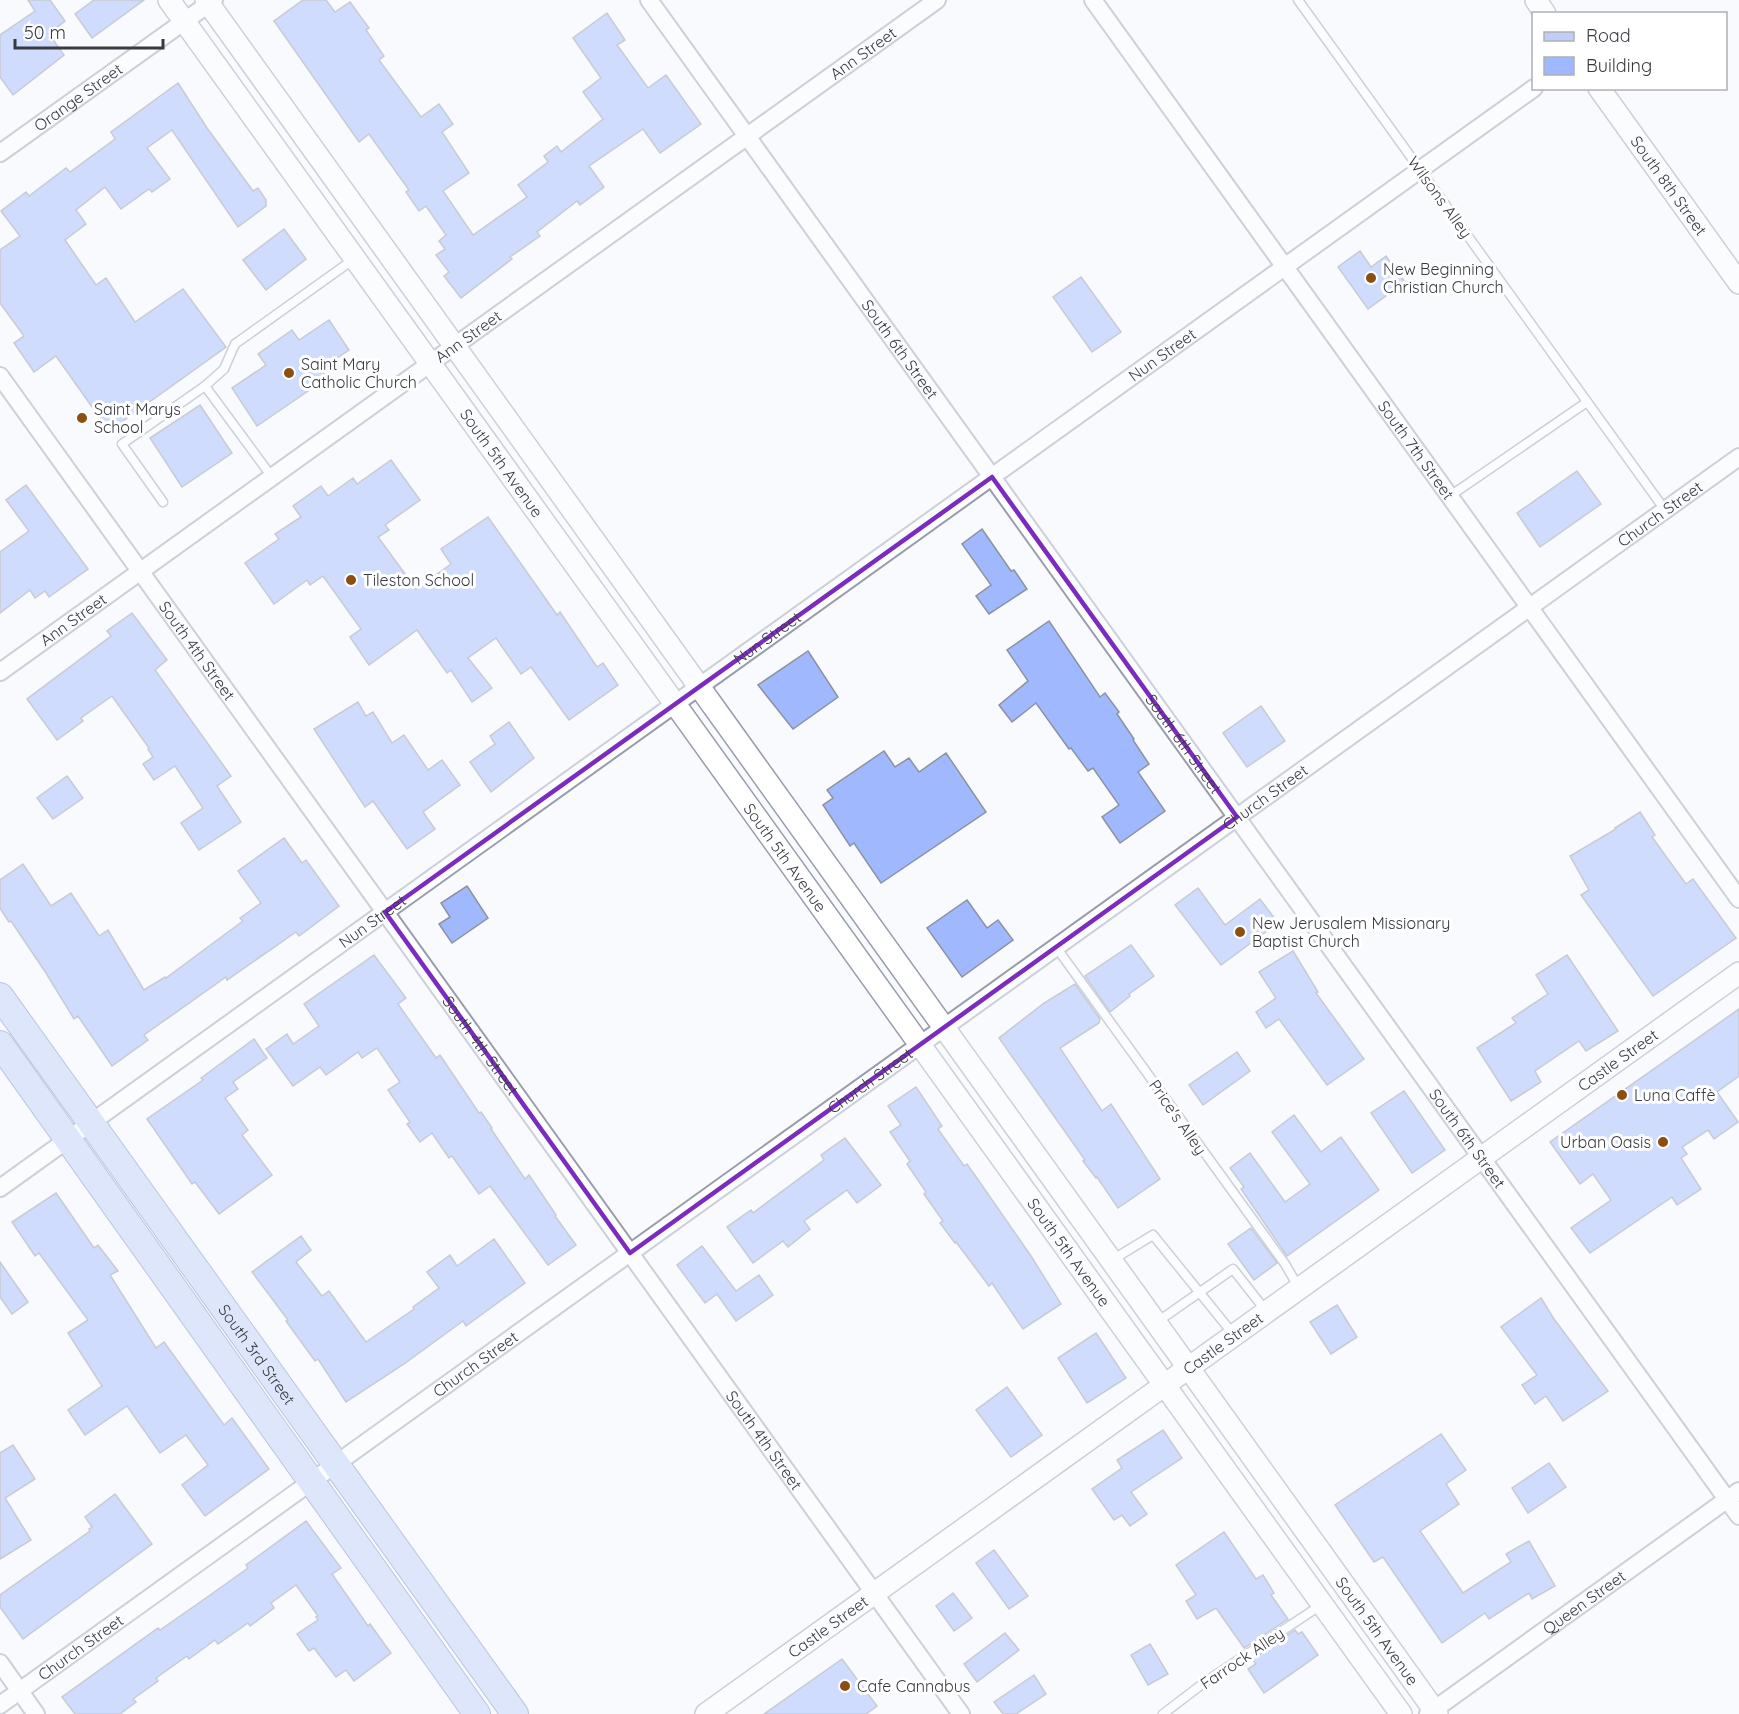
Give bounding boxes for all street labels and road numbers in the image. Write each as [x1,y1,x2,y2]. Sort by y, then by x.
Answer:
street label: Ann Street [826,23,900,84]
street label: Orange Street [30,59,126,136]
street label: South 8th Street [1626,132,1712,239]
street label: Wilsons Alley [1404,152,1476,242]
street label: South 6th Street [857,295,943,403]
street label: Ann Street [431,306,505,367]
street label: Nun Street [1125,324,1200,386]
street label: South 7th Street [1374,396,1459,503]
street label: South 5th Avenue [456,405,547,521]
street label: Church Street [1613,477,1706,551]
street label: Ann Street [36,589,110,650]
street label: South 4th Street [155,597,240,704]
street label: Nun Street [730,607,805,669]
street label: South 6th Street [1141,690,1226,797]
street label: Church Street [1219,760,1311,834]
street label: South 5th Avenue [740,799,831,916]
street label: Nun Street [335,890,410,952]
street label: South 4th Street [438,992,523,1099]
street label: Castle Street [1574,1025,1662,1095]
street label: Church Street [824,1043,917,1118]
street label: Price's Alley [1145,1076,1211,1158]
street label: South 6th Street [1425,1085,1510,1192]
street label: South 5th Avenue [1023,1194,1115,1310]
street label: South 3rd Street [214,1300,300,1408]
street label: Castle Street [1179,1308,1267,1379]
street label: Church Street [429,1327,522,1401]
street label: South 4th Street [722,1386,807,1494]
street label: Queen Street [1539,1566,1629,1639]
street label: South 5th Avenue [1332,1573,1423,1689]
street label: Castle Street [784,1591,872,1662]
street label: Church Street [34,1610,127,1685]
street label: Farrock Alley [1196,1623,1288,1693]

